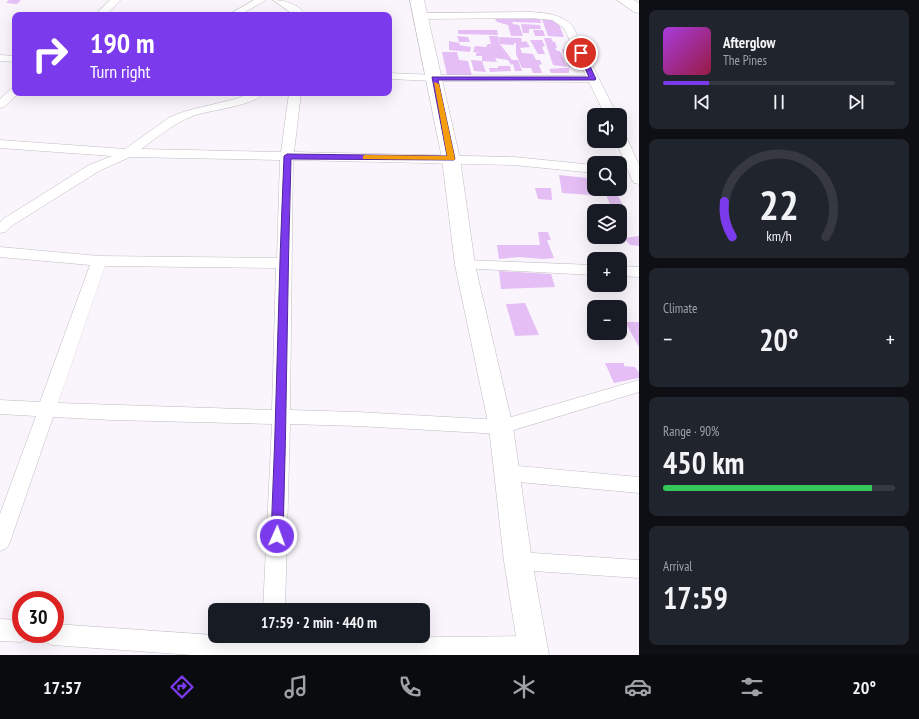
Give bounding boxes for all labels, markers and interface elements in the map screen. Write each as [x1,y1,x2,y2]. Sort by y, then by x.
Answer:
text: 190 m [90,24,154,61]
icon: right [24,28,76,80]
text: Afterglow [723,33,775,52]
pin [564,36,598,70]
icon: arrive [570,42,592,64]
text: The Pines [723,52,767,69]
text: Turn right [90,60,150,83]
icon: previous [691,91,713,113]
icon: pause [768,91,790,113]
icon: next [845,91,867,113]
map controls [587,108,627,340]
button: sound [587,108,627,148]
button: search [587,156,627,196]
text: 22 [759,177,799,230]
button: layers [587,204,627,244]
text: km/h [766,225,792,244]
button: + [587,252,627,292]
button: − [587,300,627,340]
text: Climate [663,300,697,317]
text: 20° [759,320,799,359]
text: − [663,325,672,353]
text: + [886,325,895,353]
text: Range · 90% [663,423,719,440]
text: 450 km [663,443,744,482]
position arrow [256,515,298,557]
text: Arrival [663,558,692,575]
text: 17:59 [663,578,728,617]
speed limit sign: 30 [12,591,64,643]
text: 17:59 · 2 min · 440 m [261,613,377,632]
icon: directions [168,673,196,701]
icon: music [282,673,310,701]
icon: phone [396,673,424,701]
icon: climate [510,673,538,701]
icon: car [624,673,652,701]
icon: filters [738,673,766,701]
text: 17:57 [43,676,82,699]
text: 20° [852,676,876,699]

